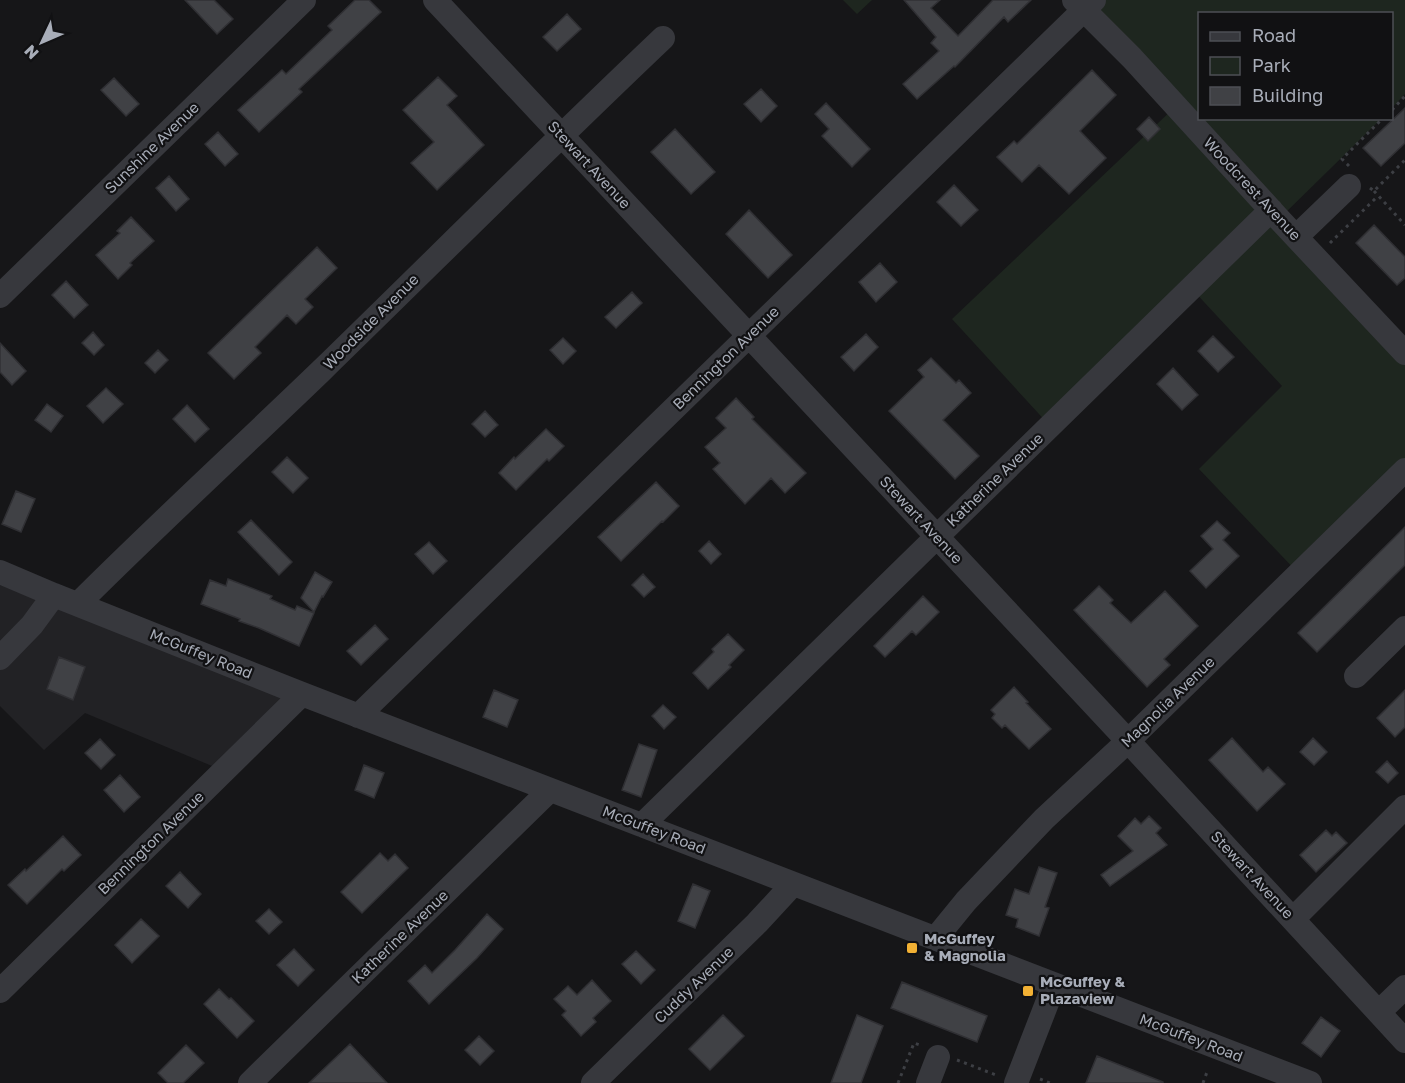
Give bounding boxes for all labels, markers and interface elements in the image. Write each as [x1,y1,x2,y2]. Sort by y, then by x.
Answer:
north arrow [12,12,72,72]
legend [1198,12,1393,120]
text: Road [1252,24,1296,46]
text: N [20,41,43,64]
text: Park [1252,54,1291,76]
text: Building [1252,84,1323,106]
street label: Sunshine Avenue [101,98,202,197]
street label: Stewart Avenue [545,117,635,212]
street label: Woodcrest Avenue [1200,133,1305,244]
street label: Woodside Avenue [319,270,422,373]
street label: Bennington Avenue [668,302,782,413]
street label: Katherine Avenue [942,429,1046,530]
street label: Stewart Avenue [877,472,967,567]
street label: McGuffey Road [147,624,255,682]
street label: Magnolia Avenue [1117,652,1218,750]
street label: Bennington Avenue [93,787,207,898]
street label: McGuffey Road [600,801,708,857]
street label: Stewart Avenue [1208,827,1298,922]
street label: Katherine Avenue [347,886,451,987]
place label: McGuffey & Magnolia [924,929,1006,964]
marker: McGuffey & Magnolia [905,941,919,955]
street label: Cuddy Avenue [650,942,737,1026]
place label: McGuffey & Plazaview [1040,972,1125,1007]
marker: McGuffey & Plazaview [1021,984,1035,998]
street label: McGuffey Road [1137,1009,1245,1065]

